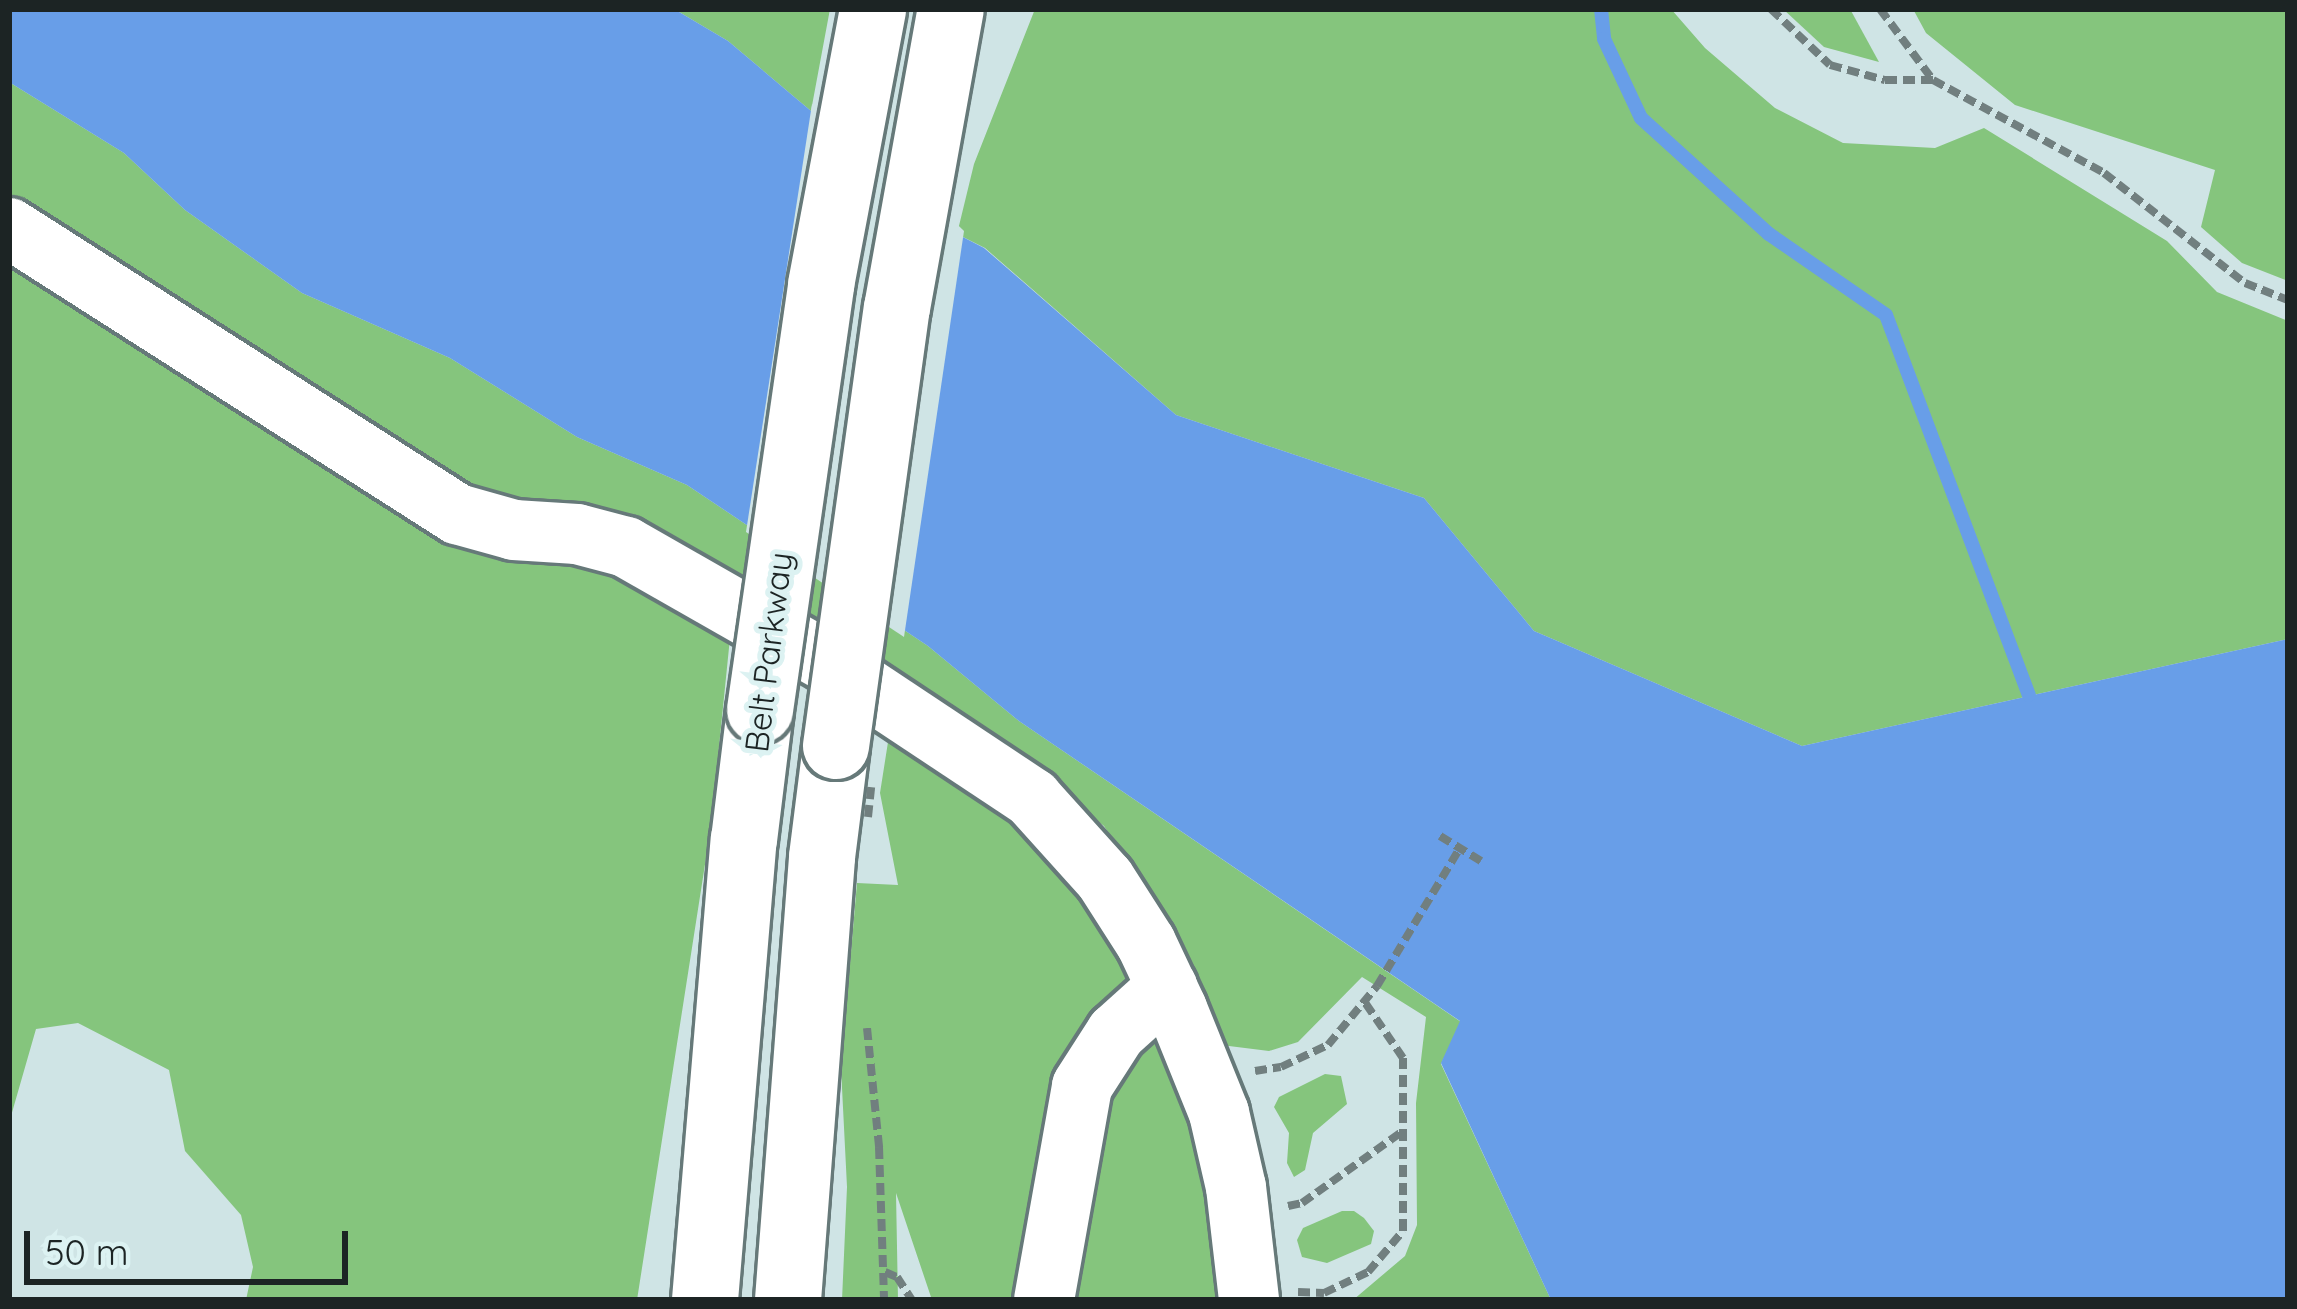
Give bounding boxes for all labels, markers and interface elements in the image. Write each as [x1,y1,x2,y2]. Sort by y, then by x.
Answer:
street label: Belt Parkway [736,550,800,754]
scale bar [30,1207,354,1281]
text: 50 m [45,1229,129,1274]

